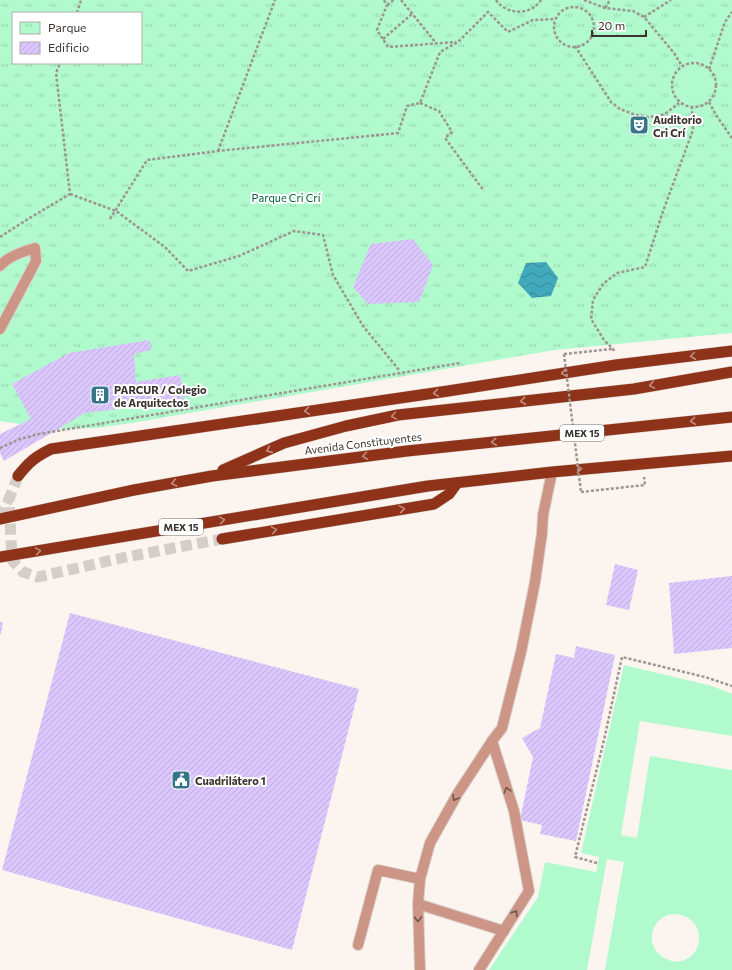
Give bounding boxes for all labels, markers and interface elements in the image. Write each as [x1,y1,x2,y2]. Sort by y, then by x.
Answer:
legend [12,12,142,64]
scale bar [592,12,646,38]
text: 20 m [598,18,625,32]
text: Parque [48,20,86,34]
text: Edificio [48,40,89,54]
place label: Auditorio Cri Crí [653,113,702,139]
theatre icon: Auditorio Cri Crí [628,114,650,136]
park label: Parque Cri Crí [252,191,322,204]
one-way arrow [690,351,696,360]
one-way arrow [561,368,567,377]
one-way arrow [649,381,655,389]
place label: PARCUR / Colegio de Arquitectos [114,383,207,409]
building icon: PARCUR / Colegio de Arquitectos [89,384,111,406]
one-way arrow [433,388,439,397]
one-way arrow [520,396,526,405]
one-way arrow [304,406,310,415]
one-way arrow [391,412,397,420]
one-way arrow [690,417,696,426]
road number: MEX 15 [560,425,604,441]
street label: Avenida Constituyentes [304,429,422,457]
one-way arrow [491,437,497,446]
one-way arrow [265,445,273,453]
one-way arrow [362,451,368,460]
one-way arrow [576,465,582,474]
one-way arrow [171,478,177,486]
one-way arrow [399,506,405,514]
one-way arrow [219,516,225,525]
road number: MEX 15 [159,519,203,535]
one-way arrow [271,526,277,535]
one-way arrow [35,547,42,556]
public building icon: Cuadrilátero 1 [170,769,192,791]
place label: Cuadrilátero 1 [195,774,266,787]
one-way arrow [503,786,512,793]
one-way arrow [453,793,460,801]
one-way arrow [510,910,518,917]
one-way arrow [414,916,422,922]

